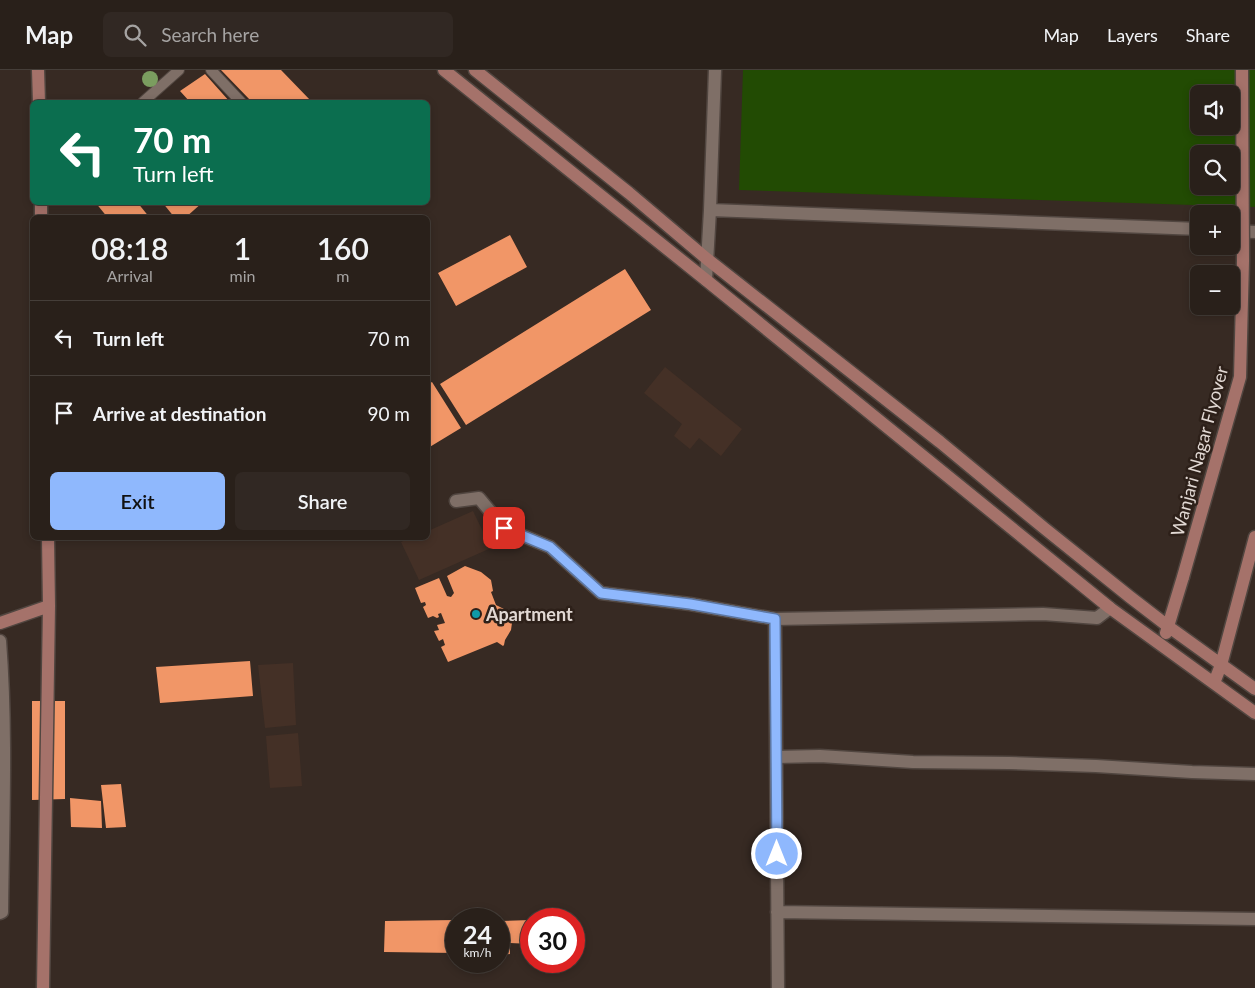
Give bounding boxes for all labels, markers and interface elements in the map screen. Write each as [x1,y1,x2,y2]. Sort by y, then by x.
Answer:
search box [103,12,453,57]
text: Map [25,20,73,49]
icon: search [121,21,149,49]
text: Search here [161,23,259,46]
text: Map [1043,24,1079,46]
text: Layers [1107,24,1158,46]
text: Share [1186,24,1230,46]
map controls [1190,85,1240,315]
button: sound [1190,85,1240,135]
text: 70 m [133,118,211,160]
icon: left [50,120,115,185]
button: search [1190,145,1240,195]
text: Turn left [133,160,214,187]
button: + [1190,205,1240,255]
text: 08:18 [91,230,168,266]
text: 1 [234,230,251,266]
text: 160 [317,230,369,266]
button: − [1190,265,1240,315]
text: Arrival [107,266,153,285]
text: min [230,266,255,285]
text: m [336,266,349,285]
icon: left [50,324,78,352]
text: Turn left [93,327,164,350]
text: 70 m [367,327,410,350]
street label: Wanjari Nagar Flyover [1166,363,1232,538]
icon: arrive [50,399,78,427]
text: Arrive at destination [93,402,266,425]
text: 90 m [367,402,410,425]
button: Exit [50,472,225,530]
button: Share [235,472,410,530]
pin [483,507,525,549]
icon: arrive [490,514,518,542]
place label: Apartment [485,603,573,625]
marker: Apartment [470,608,482,620]
position arrow [750,827,802,879]
speed limit sign: 30 [520,908,585,973]
text: 24 [463,919,492,949]
text: km/h [463,945,492,960]

